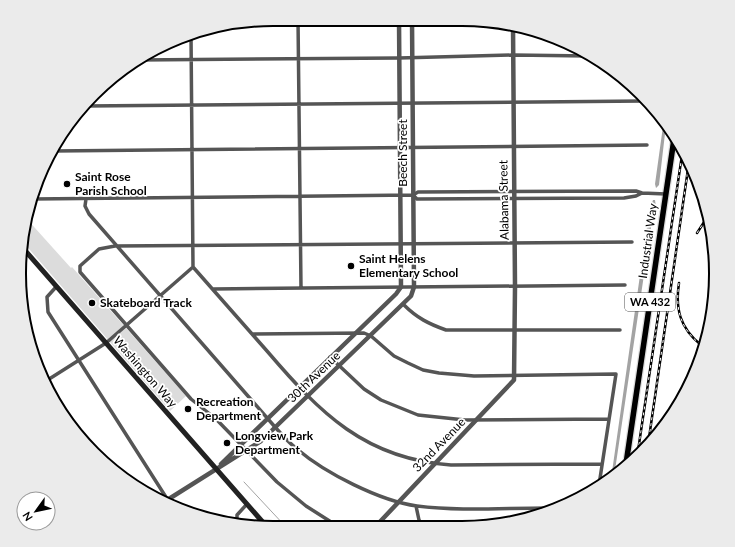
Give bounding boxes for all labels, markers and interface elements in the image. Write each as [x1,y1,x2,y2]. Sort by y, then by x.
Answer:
street label: Beech Street [395,119,410,187]
street label: Alabama Street [495,159,512,240]
place label: Saint Rose Parish School [75,169,147,198]
marker: Saint Rose Parish School [62,179,72,189]
street label: Industrial Way [635,202,660,279]
place label: Saint Helens Elementary School [359,251,458,280]
marker: Saint Helens Elementary School [346,261,356,271]
road number: WA 432 [625,293,675,311]
place label: Skateboard Track [100,295,192,310]
marker: Skateboard Track [87,298,97,308]
street label: Washington Way [110,333,181,411]
street label: 30th Avenue [284,348,343,405]
place label: Recreation Department [196,394,261,423]
marker: Recreation Department [183,404,193,414]
street label: 32nd Avenue [409,414,468,475]
place label: Longview Park Department [235,428,314,457]
marker: Longview Park Department [222,438,232,448]
north arrow [16,491,56,531]
text: N [19,510,35,524]

